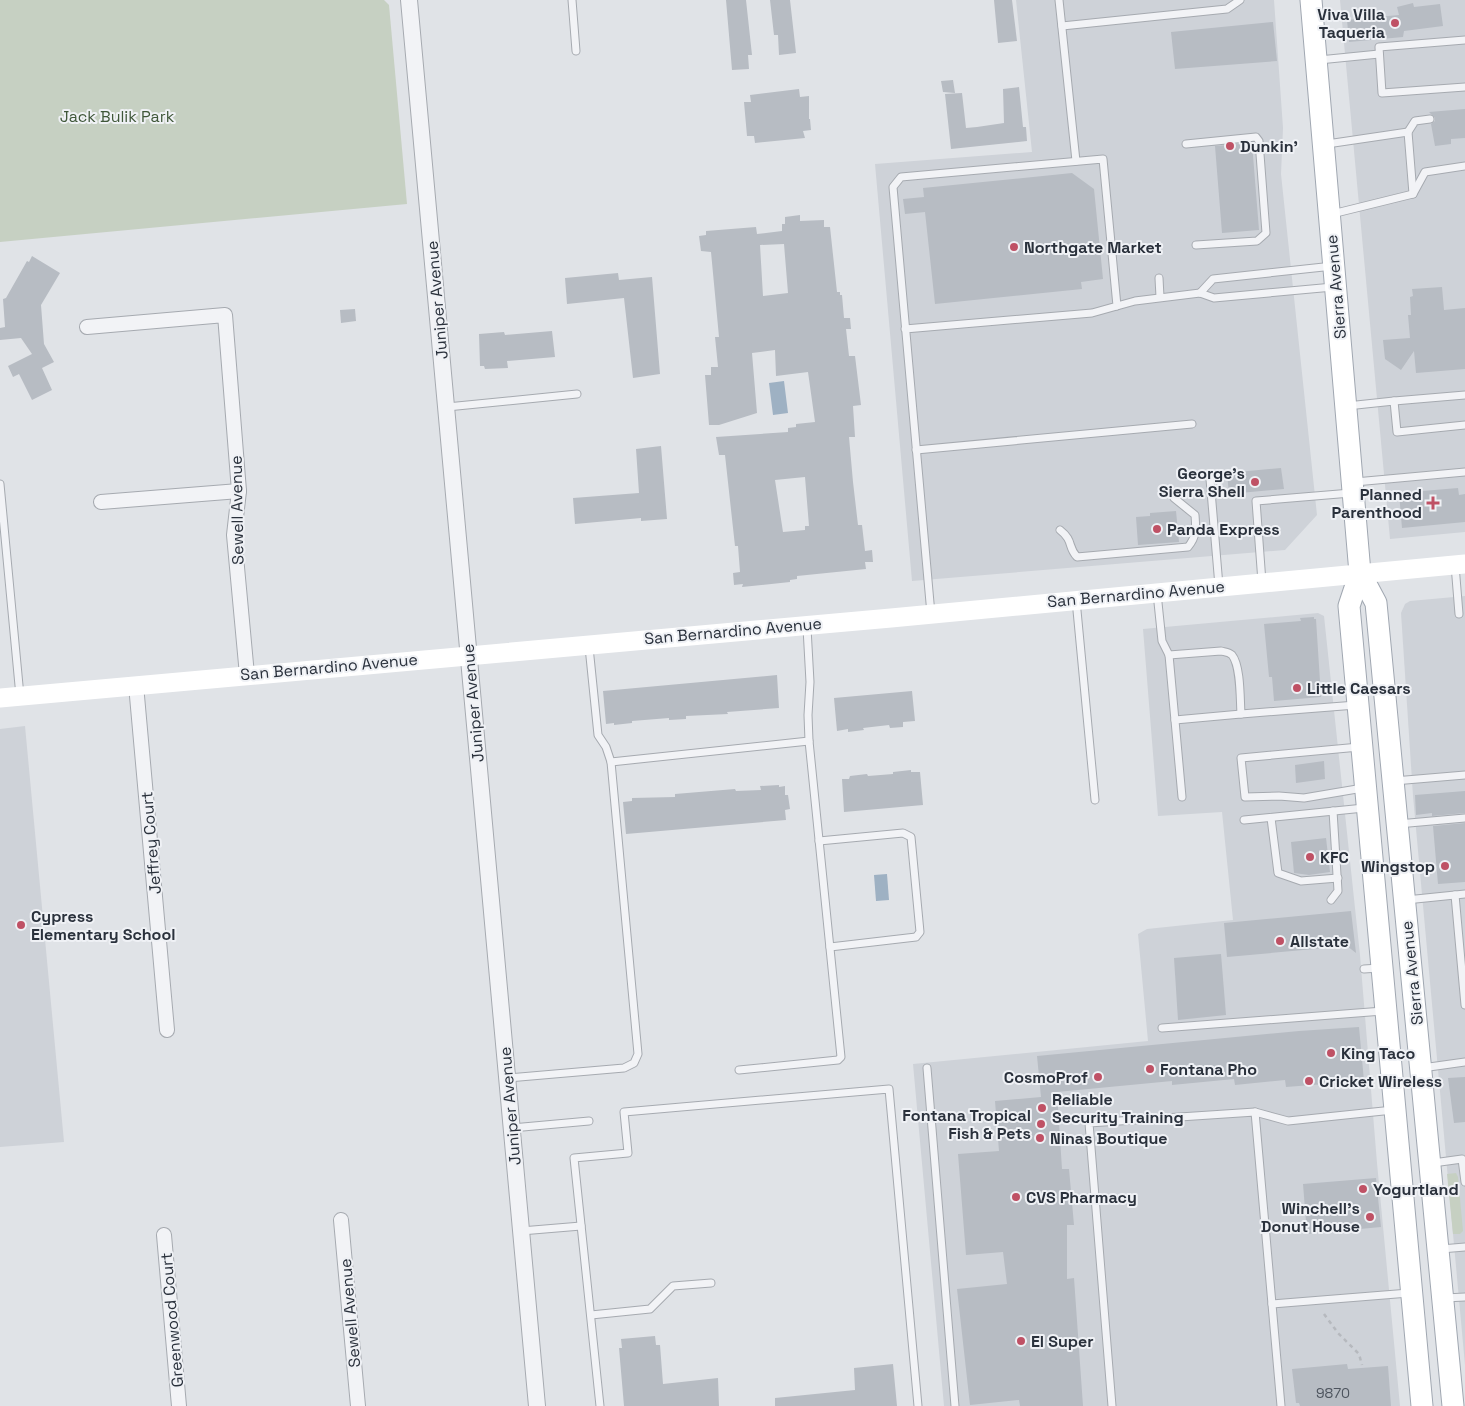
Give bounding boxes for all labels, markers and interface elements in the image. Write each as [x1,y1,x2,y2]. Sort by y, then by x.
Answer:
place label: Viva Villa Taqueria [1317,4,1385,43]
marker: Viva Villa Taqueria [1389,17,1401,29]
park label: Jack Bulik Park [60,106,175,127]
place label: Dunkin' [1240,136,1298,157]
marker: Dunkin' [1224,140,1236,152]
street label: Sierra Avenue [1321,234,1351,340]
place label: Northgate Market [1024,237,1162,258]
street label: Juniper Avenue [421,240,453,360]
marker: Northgate Market [1008,241,1020,253]
street label: Sewell Avenue [226,455,248,565]
place label: George's Sierra Shell [1159,463,1245,502]
marker: George's Sierra Shell [1249,476,1261,488]
place label: Planned Parenthood [1331,484,1422,523]
marker: Planned Parenthood [1426,496,1440,510]
place label: Panda Express [1167,519,1280,540]
marker: Panda Express [1151,523,1163,535]
street label: San Bernardino Avenue [1046,576,1226,612]
street label: San Bernardino Avenue [643,613,823,649]
street label: Juniper Avenue [457,643,489,763]
street label: San Bernardino Avenue [239,649,419,685]
place label: Little Caesars [1307,678,1411,699]
marker: Little Caesars [1291,682,1303,694]
street label: Jeffrey Court [136,791,166,895]
place label: KFC [1320,847,1349,868]
marker: KFC [1304,851,1316,863]
place label: Wingstop [1361,856,1435,877]
marker: Wingstop [1439,860,1451,872]
place label: Cypress Elementary School [31,906,175,945]
marker: Cypress Elementary School [15,919,27,931]
street label: Sierra Avenue [1396,920,1428,1026]
place label: Allstate [1290,931,1349,952]
marker: Allstate [1274,935,1286,947]
place label: King Taco [1341,1043,1415,1064]
street label: Juniper Avenue [494,1046,526,1166]
marker: King Taco [1325,1047,1337,1059]
place label: Fontana Pho [1160,1059,1257,1080]
marker: Fontana Pho [1144,1063,1156,1075]
place label: CosmoProf [1004,1067,1088,1088]
marker: CosmoProf [1092,1071,1104,1083]
place label: Cricket Wireless [1319,1071,1442,1092]
marker: Cricket Wireless [1303,1075,1315,1087]
place label: Reliable Security Training [1052,1089,1184,1128]
marker: Reliable Security Training [1036,1102,1048,1114]
place label: Fontana Tropical Fish & Pets [902,1105,1031,1144]
marker: Fontana Tropical Fish & Pets [1035,1118,1047,1130]
place label: Ninas Boutique [1050,1128,1168,1149]
marker: Ninas Boutique [1034,1132,1046,1144]
place label: Yogurtland [1373,1179,1459,1200]
marker: Yogurtland [1357,1183,1369,1195]
place label: CVS Pharmacy [1026,1187,1137,1208]
marker: CVS Pharmacy [1010,1191,1022,1203]
place label: Winchell's Donut House [1261,1198,1360,1237]
marker: Winchell's Donut House [1364,1211,1376,1223]
street label: Greenwood Court [156,1252,188,1388]
street label: Sewell Avenue [335,1258,365,1368]
place label: El Super [1031,1331,1094,1352]
marker: El Super [1015,1335,1027,1347]
house number: 9870 [1316,1384,1350,1402]

